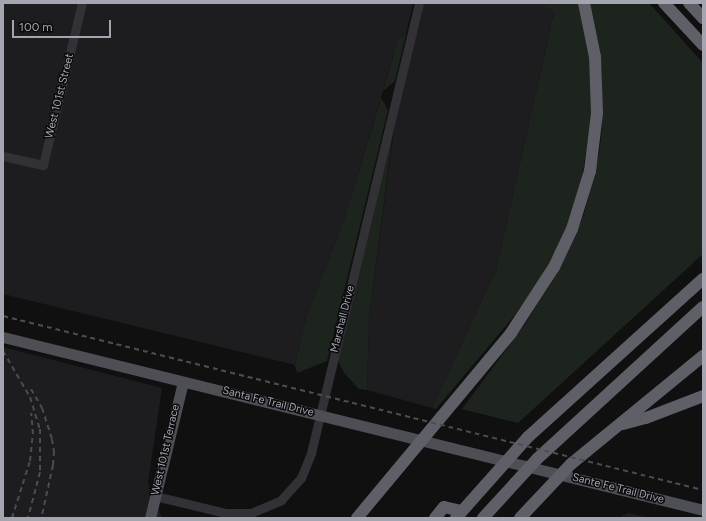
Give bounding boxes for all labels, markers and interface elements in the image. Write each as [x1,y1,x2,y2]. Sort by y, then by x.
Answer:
scale bar [14,12,113,38]
text: 100 m [19,20,53,34]
street label: West 101st Street [43,52,77,140]
street label: Marshall Drive [328,284,358,354]
street label: Santa Fe Trail Drive [221,384,315,420]
street label: West 101st Terrace [149,403,183,497]
street label: Sante Fe Trail Drive [571,471,665,507]

